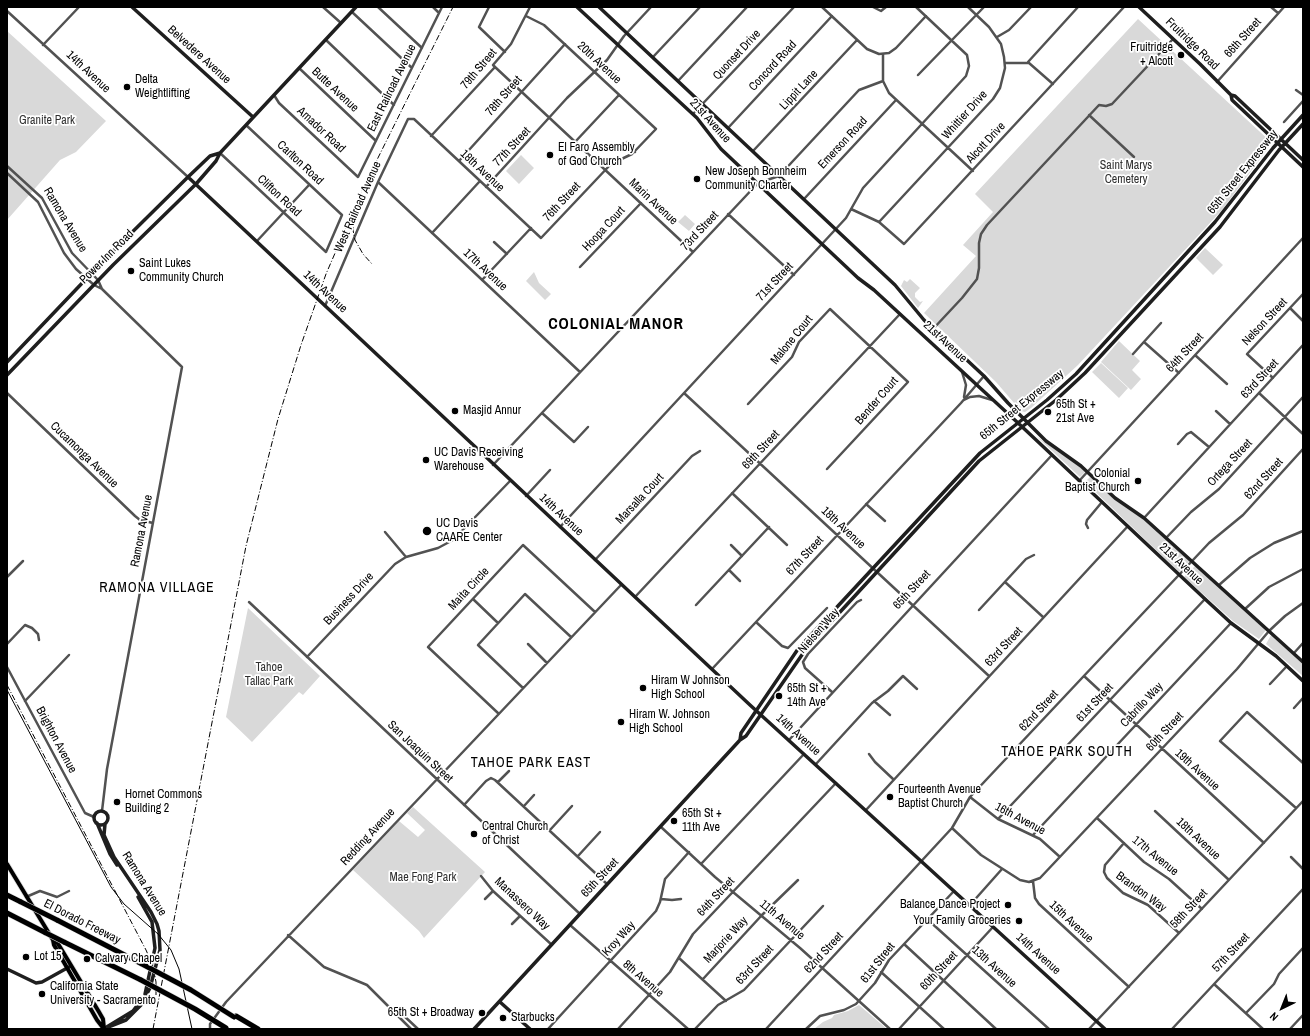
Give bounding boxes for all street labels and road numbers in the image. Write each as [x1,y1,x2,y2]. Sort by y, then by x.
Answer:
street label: Fruitridge Road [1162,15,1222,73]
street label: 66th Street [1222,15,1264,61]
street label: Belvedere Avenue [164,23,234,87]
street label: Quonset Drive [710,27,764,83]
street label: Concord Road [746,38,800,94]
street label: 20th Avenue [574,39,624,87]
street label: East Railroad Avenue [365,42,419,134]
street label: 79th Street [458,46,500,92]
street label: 14th Avenue [63,48,113,96]
street label: Butte Avenue [309,65,361,115]
street label: Lippit Lane [777,67,821,113]
street label: 78th Street [483,73,525,119]
street label: Whittier Drive [939,88,991,142]
street label: 21st Avenue [686,96,734,146]
street label: Amador Road [294,104,348,156]
street label: Emerson Road [815,114,871,172]
street label: Alcott Drive [963,119,1009,167]
street label: 77th Street [490,124,534,170]
street label: 65th Street Expressway [1205,127,1281,217]
street label: Carlton Road [274,138,326,188]
street label: 18th Avenue [457,147,507,195]
street label: West Railroad Avenue [331,159,385,255]
street label: Clifton Road [254,172,304,220]
street label: Marin Avenue [626,176,680,228]
street label: 76th Street [540,179,584,225]
street label: Ramona Avenue [40,185,90,255]
street label: Hoopa Court [580,204,628,254]
street label: 73rd Street [678,208,722,254]
street label: Power Inn Road [77,227,137,287]
street label: 17th Avenue [460,246,510,294]
street label: 71st Street [754,260,796,304]
street label: 14th Avenue [300,268,350,316]
street label: Nelson Street [1239,295,1291,349]
street label: Malone Court [768,313,816,367]
street label: 21st Avenue [920,318,970,366]
street label: 64th Street [1163,330,1207,376]
street label: 63rd Street [1238,356,1282,402]
street label: 65th Street Expressway [977,367,1067,443]
street label: Bender Court [852,374,902,428]
street label: Cucamonga Avenue [47,419,121,491]
street label: 69th Street [739,427,783,473]
street label: Ortega Street [1205,436,1255,490]
street label: 62nd Street [1242,455,1286,503]
street label: Marsalla Court [613,471,667,527]
street label: 14th Avenue [536,491,586,539]
street label: Ramona Avenue [128,494,156,568]
street label: 18th Avenue [818,504,868,552]
street label: 67th Street [783,533,827,579]
street label: 21st Avenue [1156,540,1206,588]
street label: Maita Circle [446,565,492,613]
street label: 65th Street [890,567,934,613]
street label: Business Drive [321,570,377,628]
street label: Nielsen Way [795,605,843,657]
street label: 63rd Street [982,624,1026,670]
street label: Cabrillo Way [1118,680,1166,730]
street label: 61st Street [1074,681,1116,725]
street label: 62nd Street [1016,687,1062,735]
street label: Brighton Avenue [32,704,80,776]
street label: 60th Street [1143,709,1187,755]
street label: 14th Avenue [773,711,823,759]
street label: San Joaquin Street [384,718,456,786]
street label: 19th Avenue [1172,746,1222,794]
street label: 16th Avenue [992,800,1048,838]
street label: Redding Avenue [338,805,398,869]
street label: 18th Avenue [1173,815,1223,863]
street label: 17th Avenue [1129,833,1181,879]
street label: Ramona Avenue [119,849,169,919]
street label: 65th Street [578,855,622,901]
street label: Brandon Way [1113,869,1169,915]
street label: 64th Street [694,874,738,920]
street label: Manassero Way [491,875,553,933]
street label: 58th Street [1167,886,1211,932]
street label: El Dorado Freeway [41,896,123,948]
street label: 11th Avenue [757,897,807,943]
street label: 15th Avenue [1046,898,1096,946]
street label: Marjorie Way [701,914,751,966]
street label: Kroy Way [600,918,638,960]
street label: 62nd Street [801,929,847,977]
street label: 14th Avenue [1013,930,1063,978]
street label: 57th Street [1209,930,1253,976]
street label: 61st Street [858,940,898,986]
street label: 63rd Street [733,942,777,988]
street label: 13th Avenue [969,943,1019,991]
street label: 60th Street [917,948,961,994]
street label: 8th Avenue [620,957,666,1001]

